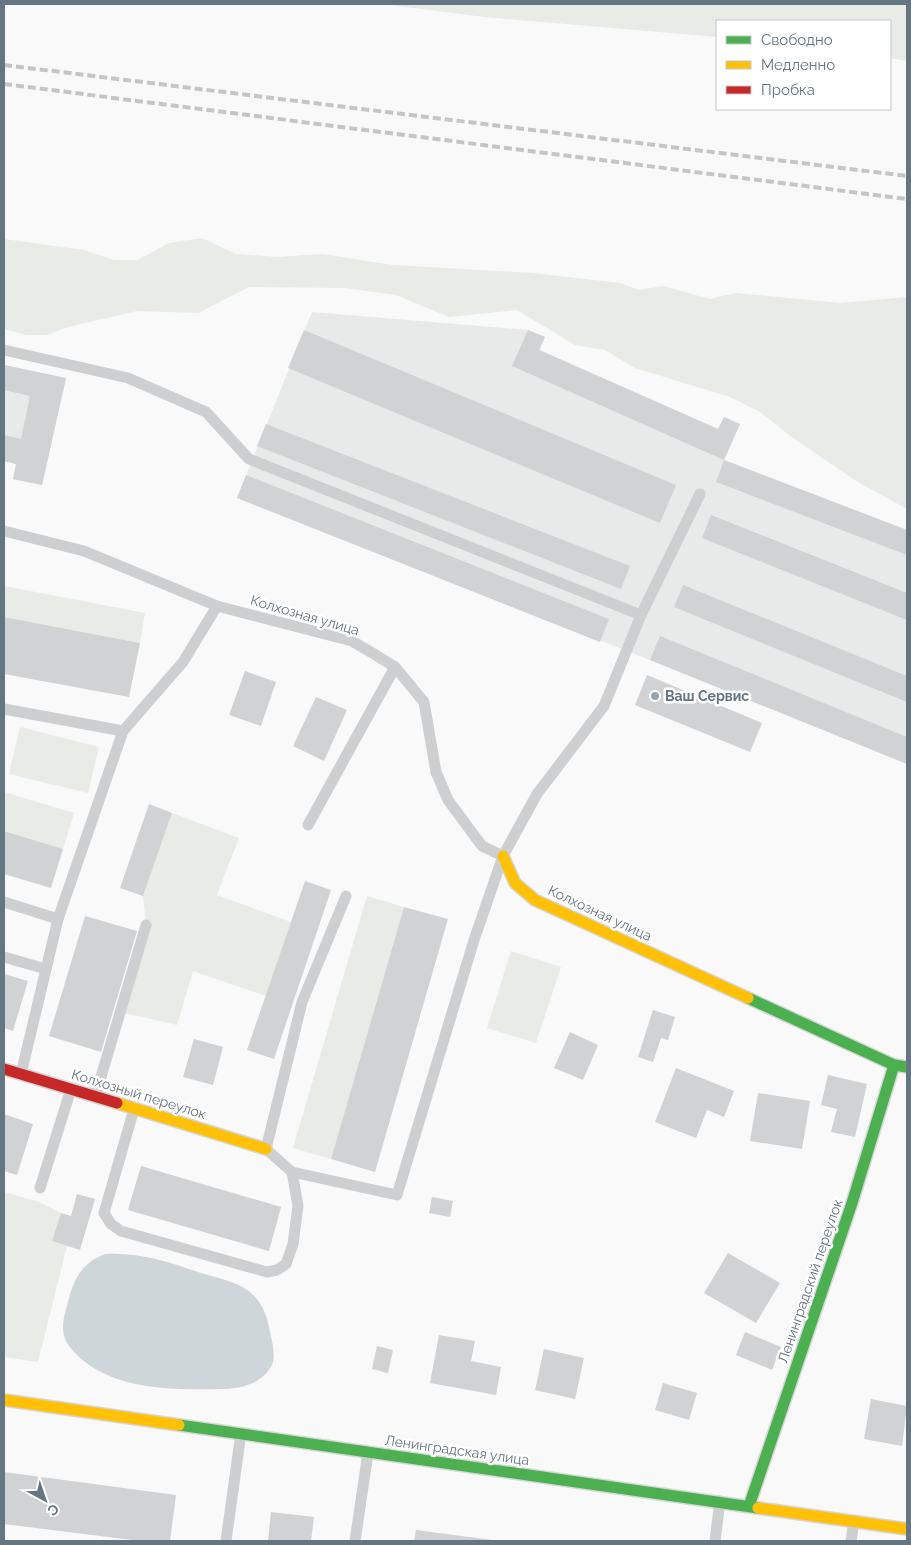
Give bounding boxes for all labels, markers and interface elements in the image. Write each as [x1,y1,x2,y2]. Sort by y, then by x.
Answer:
legend [716,20,891,110]
text: Свободно [761,31,833,49]
text: Медленно [761,56,835,74]
text: Пробка [761,81,815,99]
street label: Колхозная улица [249,592,361,638]
place label: Ваш Сервис [665,688,749,704]
marker: Ваш Сервис [649,690,661,702]
street label: Колхозная улица [546,882,654,944]
street label: Колхозный переулок [70,1066,208,1122]
street label: Ленинградский переулок [774,1197,846,1365]
street label: Ленинградская улица [384,1432,530,1468]
north arrow [20,1475,70,1525]
text: С [44,1501,62,1519]

